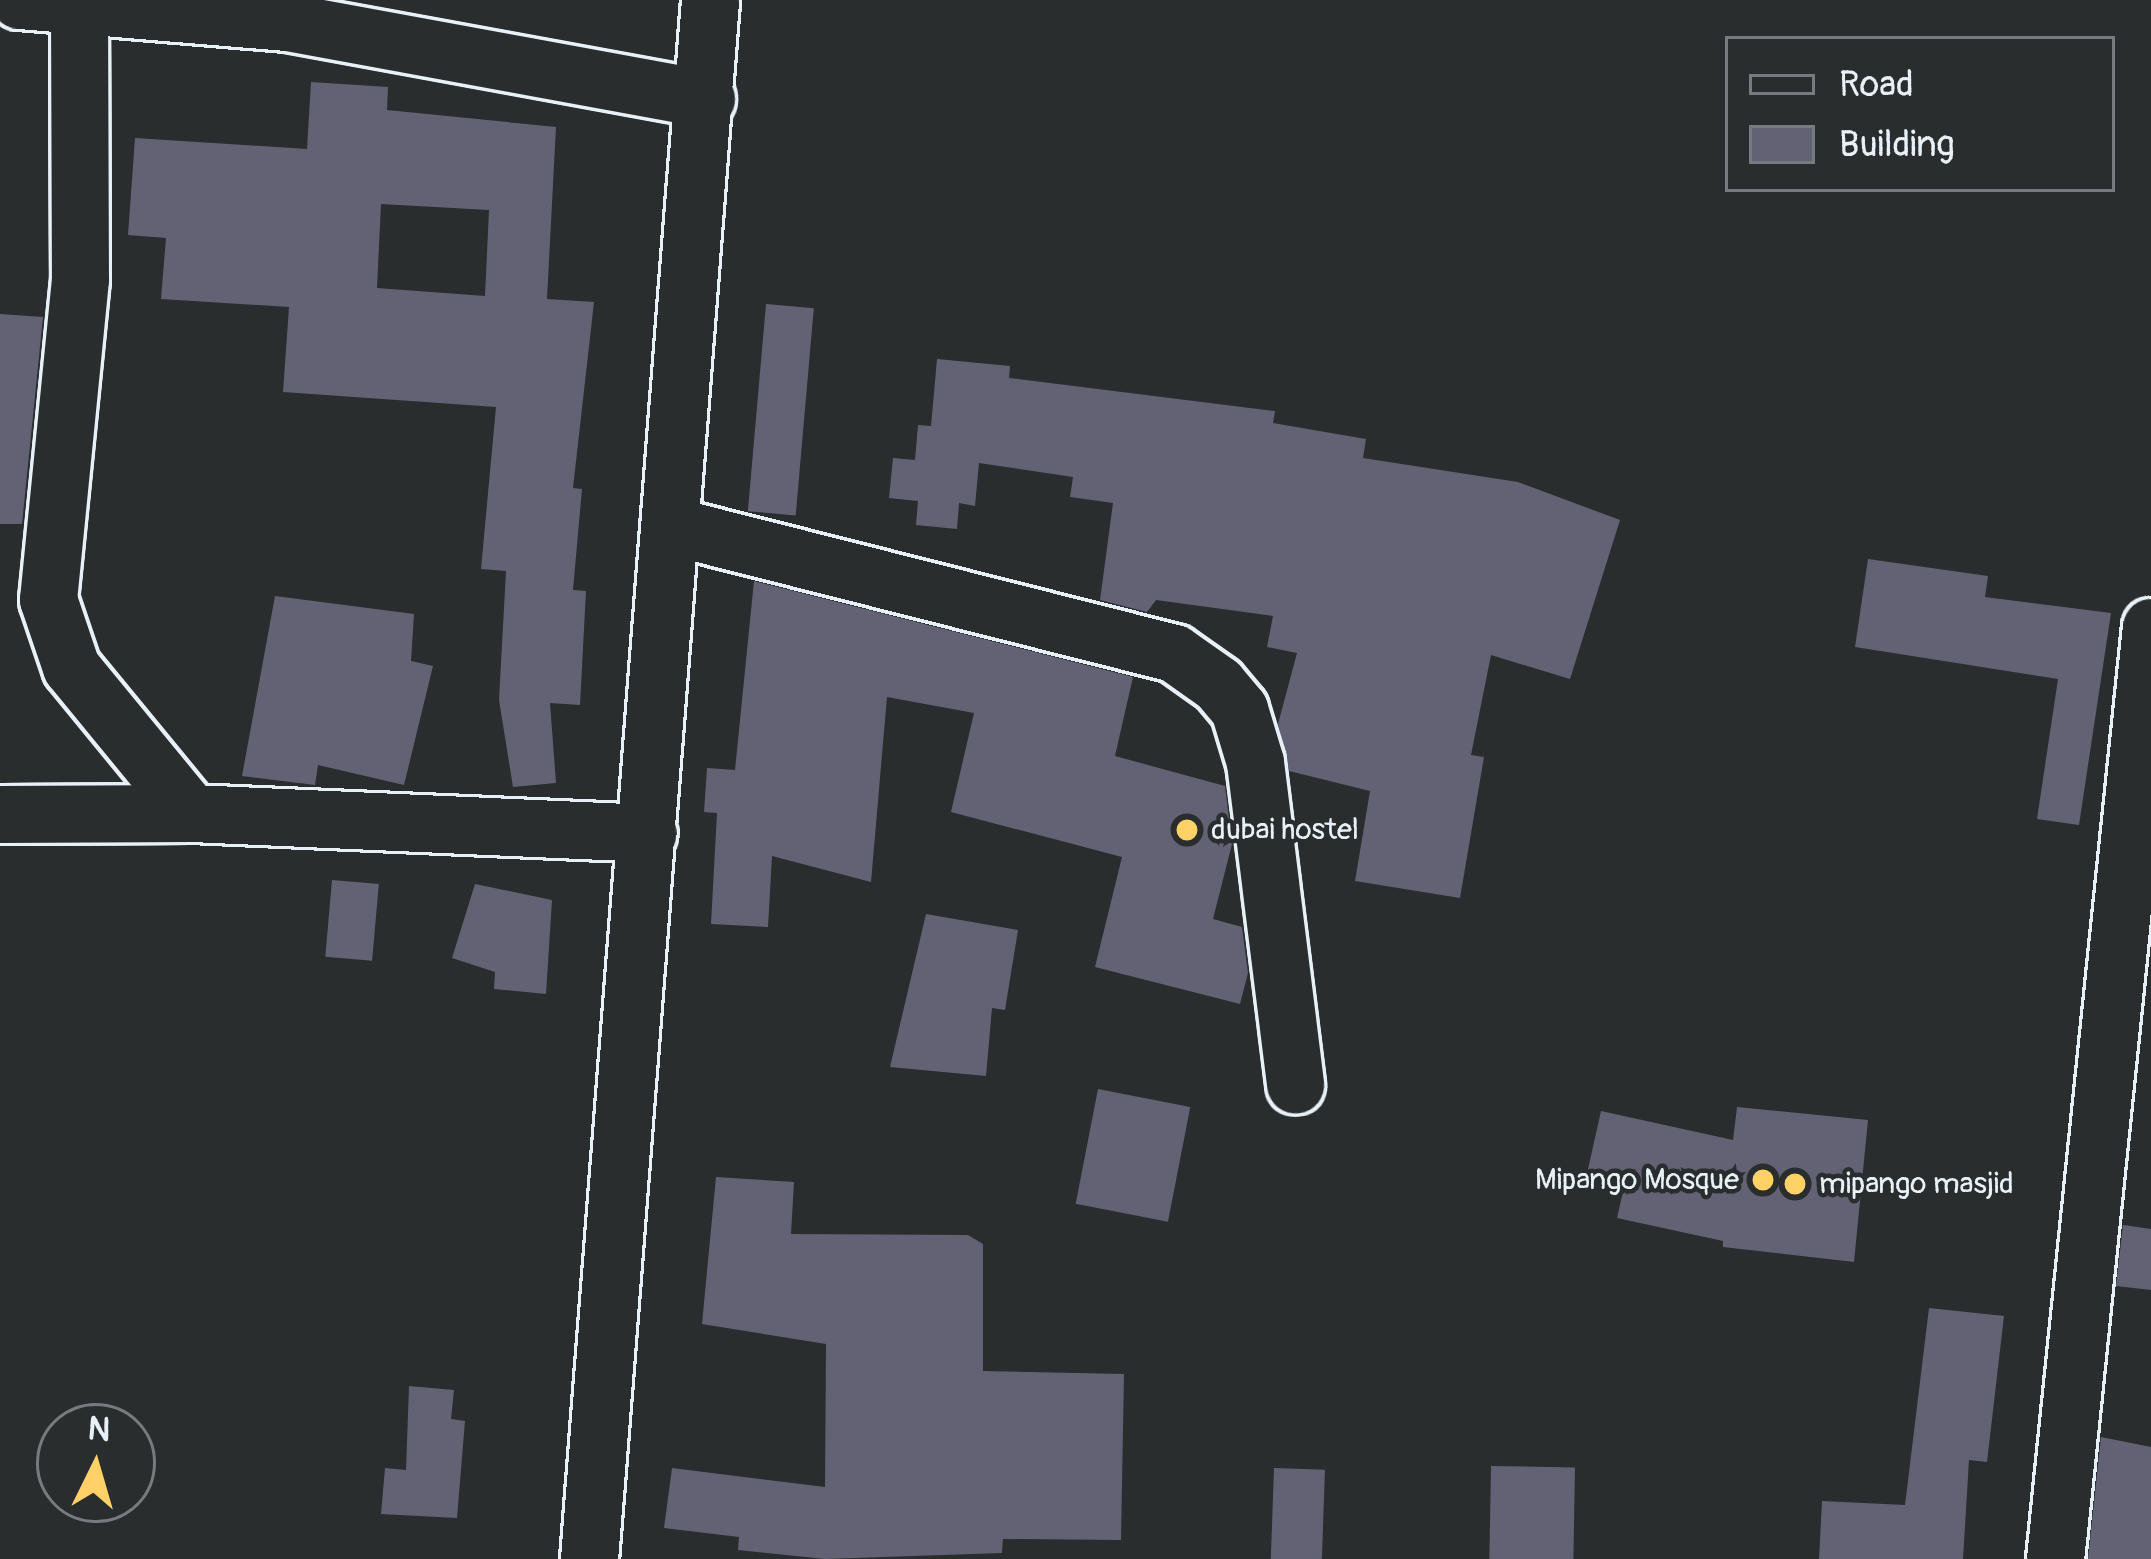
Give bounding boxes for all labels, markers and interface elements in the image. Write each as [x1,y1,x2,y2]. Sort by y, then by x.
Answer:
legend [1725,36,2115,192]
text: Road [1839,62,1914,107]
text: Building [1839,122,1955,167]
place label: dubai hostel [1211,812,1359,848]
marker: dubai hostel [1174,817,1200,843]
place label: Mipango Mosque [1535,1162,1739,1198]
place label: mipango masjid [1819,1166,2014,1202]
marker: Mipango Mosque [1750,1167,1776,1193]
marker: mipango masjid [1782,1171,1808,1197]
north arrow [36,1403,156,1523]
text: N [86,1408,112,1451]

